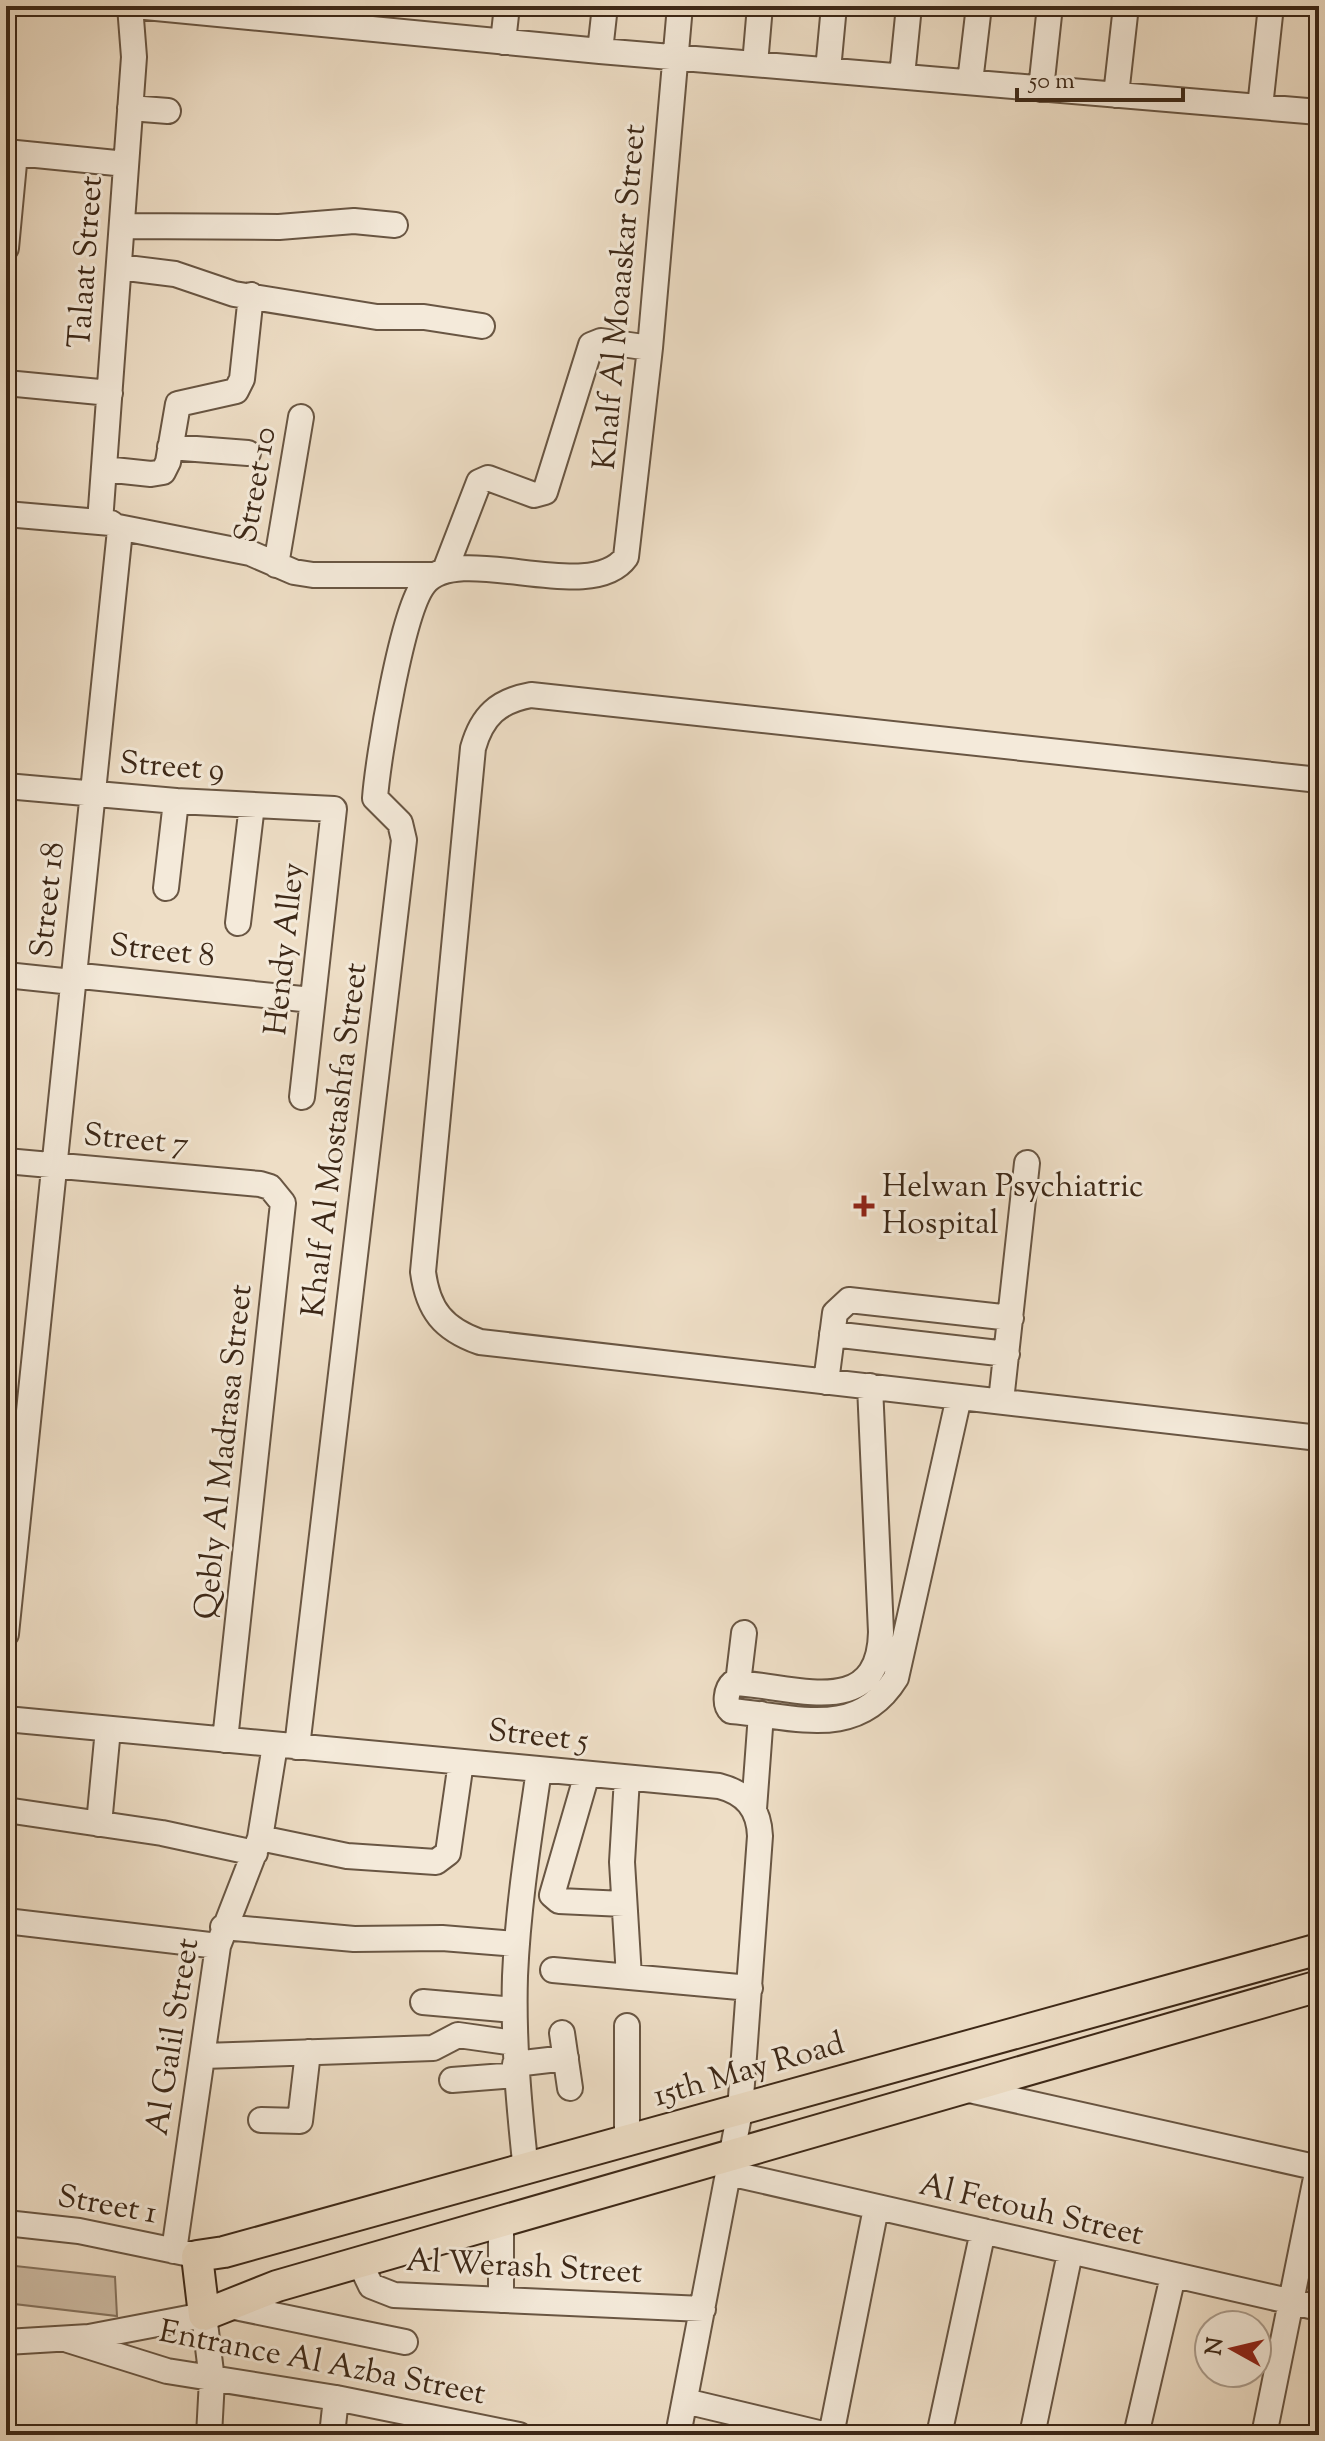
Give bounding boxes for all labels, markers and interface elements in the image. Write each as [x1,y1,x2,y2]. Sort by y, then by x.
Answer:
scale bar [1017,52,1183,102]
text: 50 m [1027,65,1075,99]
street label: Khalf Al Moaaskar Street [583,122,659,472]
street label: Talaat Street [58,174,116,350]
street label: Street 10 [224,423,290,547]
street label: Street 9 [118,741,226,795]
street label: Street 18 [20,840,78,960]
street label: Hendy Alley [254,860,318,1038]
street label: Street 8 [107,924,217,980]
street label: Khalf Al Mostashfa Street [291,960,381,1320]
street label: Street 7 [81,1113,191,1169]
place label: Helwan Psychiatric Hospital [882,1165,1144,1248]
marker: Helwan Psychiatric Hospital [853,1195,875,1217]
street label: Qebly Al Madrasa Street [185,1282,265,1622]
street label: Street 5 [486,1709,590,1765]
street label: Al Galil Street [136,1935,212,2139]
street label: 15th May Road [648,2022,850,2120]
street label: Al Fetouh Street [914,2163,1148,2259]
street label: Street 1 [54,2175,161,2237]
street label: Al Werash Street [405,2239,643,2297]
north arrow [1193,2309,1273,2389]
street label: Entrance Al Azba Street [155,2310,489,2418]
text: N [1199,2335,1233,2358]

